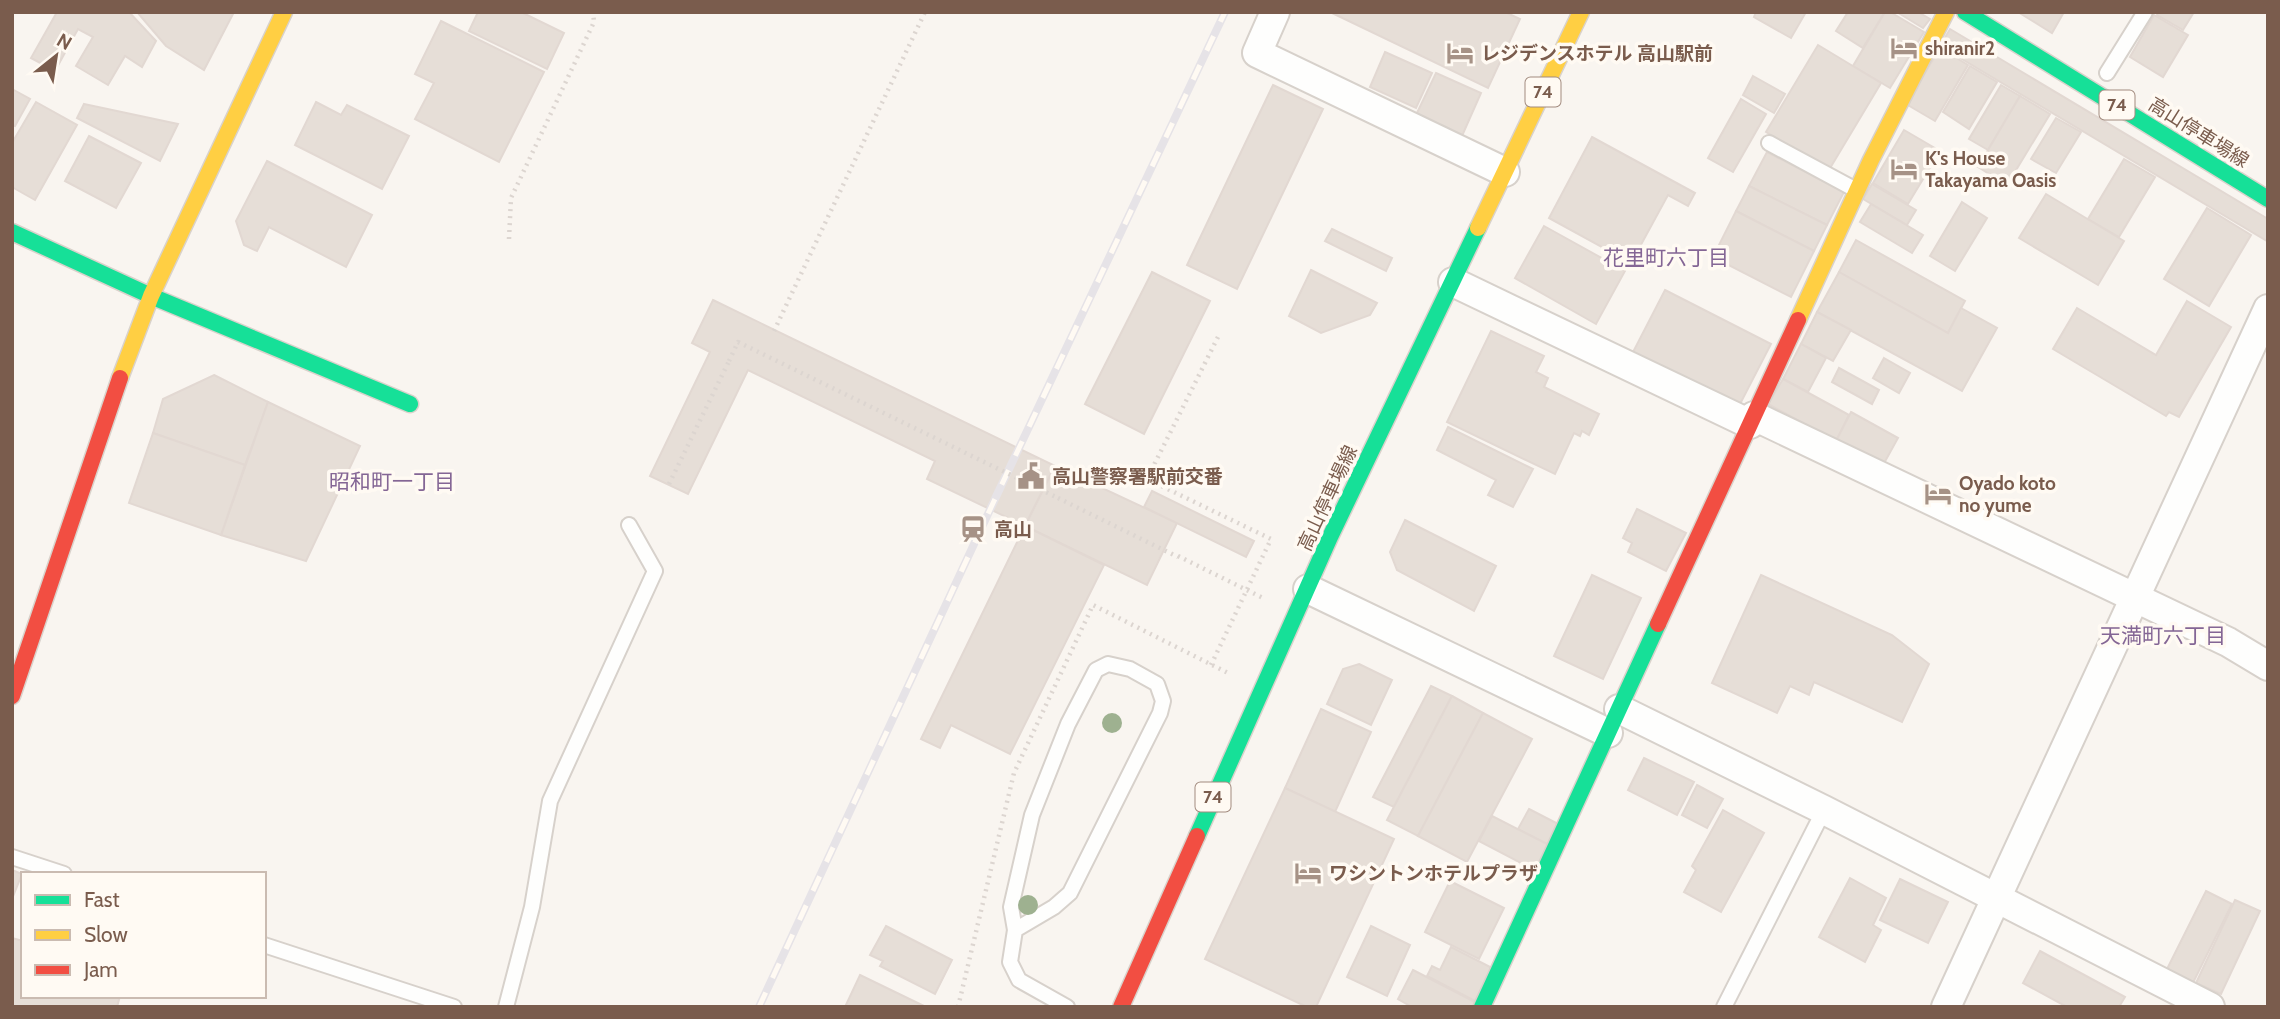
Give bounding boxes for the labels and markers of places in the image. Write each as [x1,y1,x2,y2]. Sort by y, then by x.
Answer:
hotel icon: shiranir2 [1889,33,1919,63]
place label: shiranir2 [1925,37,1995,60]
hotel icon: レジデンスホテル 高山駅前 [1445,38,1475,68]
place label: レジデンスホテル 高山駅前 [1481,42,1713,65]
place label: K's House Takayama Oasis [1925,147,2056,192]
hotel icon: K's House Takayama Oasis [1889,154,1919,184]
public building icon: 高山警察署駅前交番 [1016,461,1046,491]
place label: 高山警察署駅前交番 [1052,465,1223,488]
place label: Oyado koto no yume [1959,472,2056,517]
hotel icon: Oyado koto no yume [1923,479,1953,509]
station icon: 高山 [958,514,988,544]
place label: 高山 [994,518,1032,541]
hotel icon: ワシントンホテルプラザ [1293,858,1323,888]
place label: ワシントンホテルプラザ [1329,862,1538,885]

